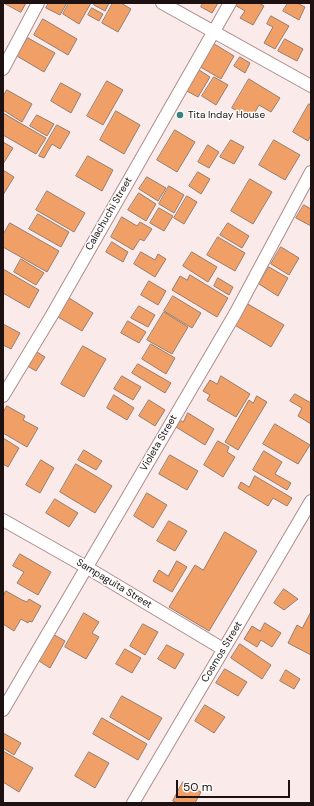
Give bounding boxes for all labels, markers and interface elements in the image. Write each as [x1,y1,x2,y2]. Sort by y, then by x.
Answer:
place label: Tita Inday House [188,109,265,121]
marker: Tita Inday House [175,110,185,120]
street label: Calachuchi Street [83,175,135,253]
street label: Violeta Street [138,413,180,473]
street label: Sampaguita Street [74,557,154,611]
street label: Cosmos Street [199,619,245,685]
scale bar [178,772,292,798]
text: 50 m [183,779,212,795]

